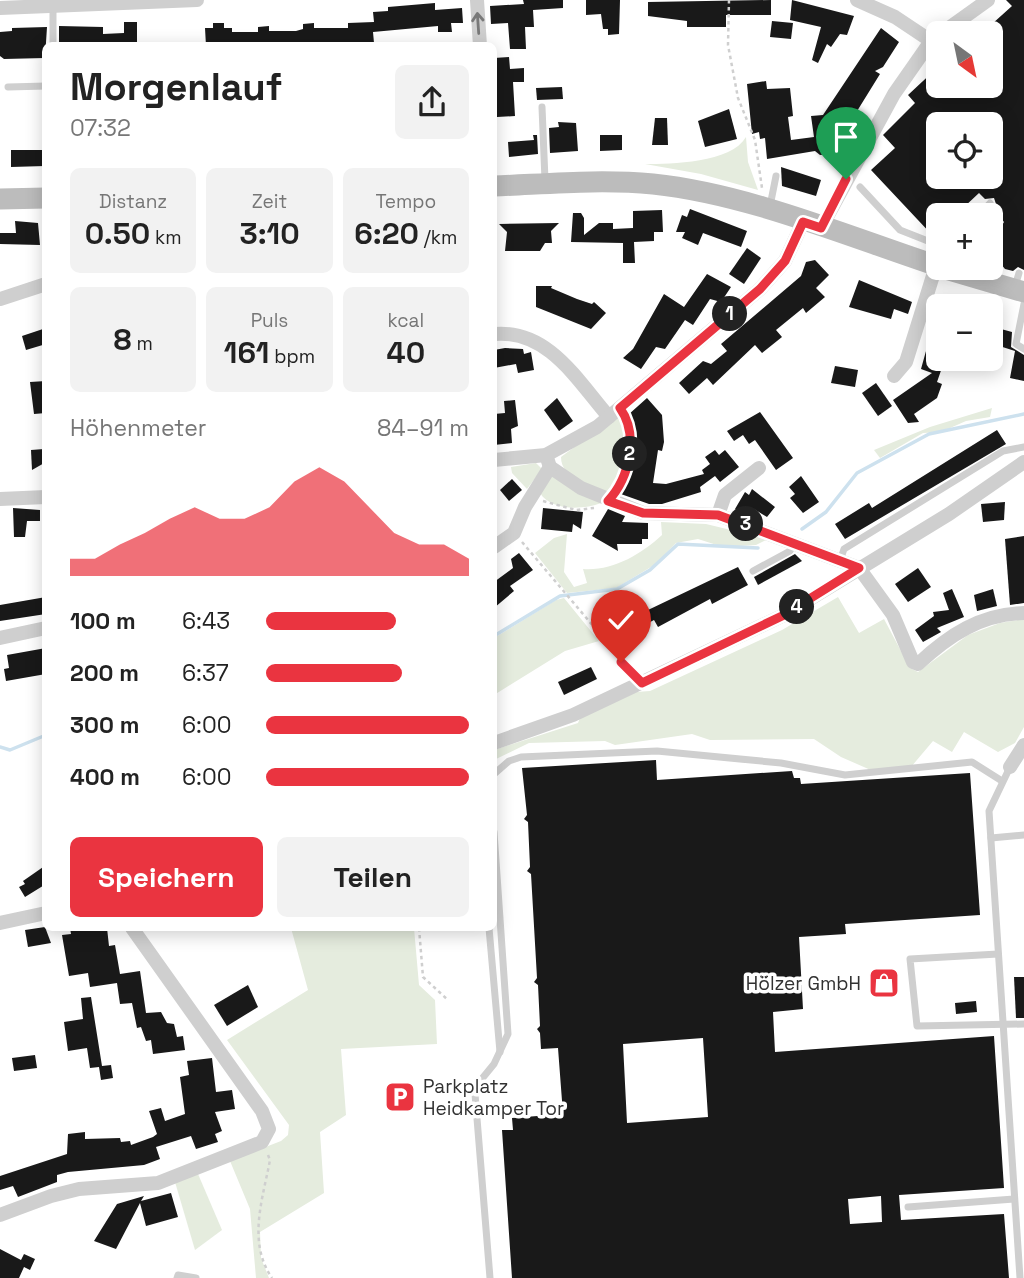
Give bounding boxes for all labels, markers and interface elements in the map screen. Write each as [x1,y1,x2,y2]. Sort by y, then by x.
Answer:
one-way arrow [472,12,485,35]
north arrow [926,21,1003,98]
map controls [926,21,1003,371]
text: Morgenlauf [70,63,282,111]
button: share [395,65,469,139]
pin [816,107,876,179]
button: locate [926,112,1003,189]
text: 07:32 [70,113,131,143]
icon: arrive [827,118,865,156]
text: Distanz [99,189,167,214]
text: Zeit [252,189,287,214]
text: Tempo [375,189,436,214]
button: + [926,203,1003,280]
text: 0.50 [85,214,150,253]
text: 3:10 [239,214,300,253]
text: 6:20 [354,214,419,253]
text: km [150,225,182,250]
text: /km [419,225,457,250]
button: − [926,294,1003,371]
pin: 1 [712,296,748,332]
text: 1 [725,301,734,326]
text: Puls [251,308,288,333]
text: kcal [387,308,424,333]
text: 8 [114,320,132,359]
text: m [132,331,153,356]
text: 161 [224,333,269,372]
text: 40 [387,333,425,372]
text: bpm [269,344,315,369]
text: Höhenmeter [70,413,207,443]
text: 84–91 m [377,413,469,443]
pin: 2 [612,436,648,472]
text: 2 [624,441,635,466]
pin: 3 [728,506,764,542]
text: 3 [740,511,751,536]
pin [591,590,651,662]
pin: 4 [780,590,814,624]
text: 4 [790,594,803,619]
icon: check [602,601,640,639]
text: 100 m [70,606,136,636]
text: 6:43 [182,606,230,636]
text: 200 m [70,658,139,688]
text: 6:37 [182,658,229,688]
text: 300 m [70,710,139,740]
text: 6:00 [182,710,231,740]
text: 400 m [70,762,140,792]
text: 6:00 [182,762,231,792]
button: Speichern [70,837,263,917]
button: Teilen [277,837,469,917]
shop icon: Hölzer GmbH [867,966,901,1000]
place label: Hölzer GmbH [746,971,861,996]
place label: Parkplatz Heidkamper Tor [423,1074,564,1121]
parking icon: Parkplatz Heidkamper Tor [383,1080,417,1114]

